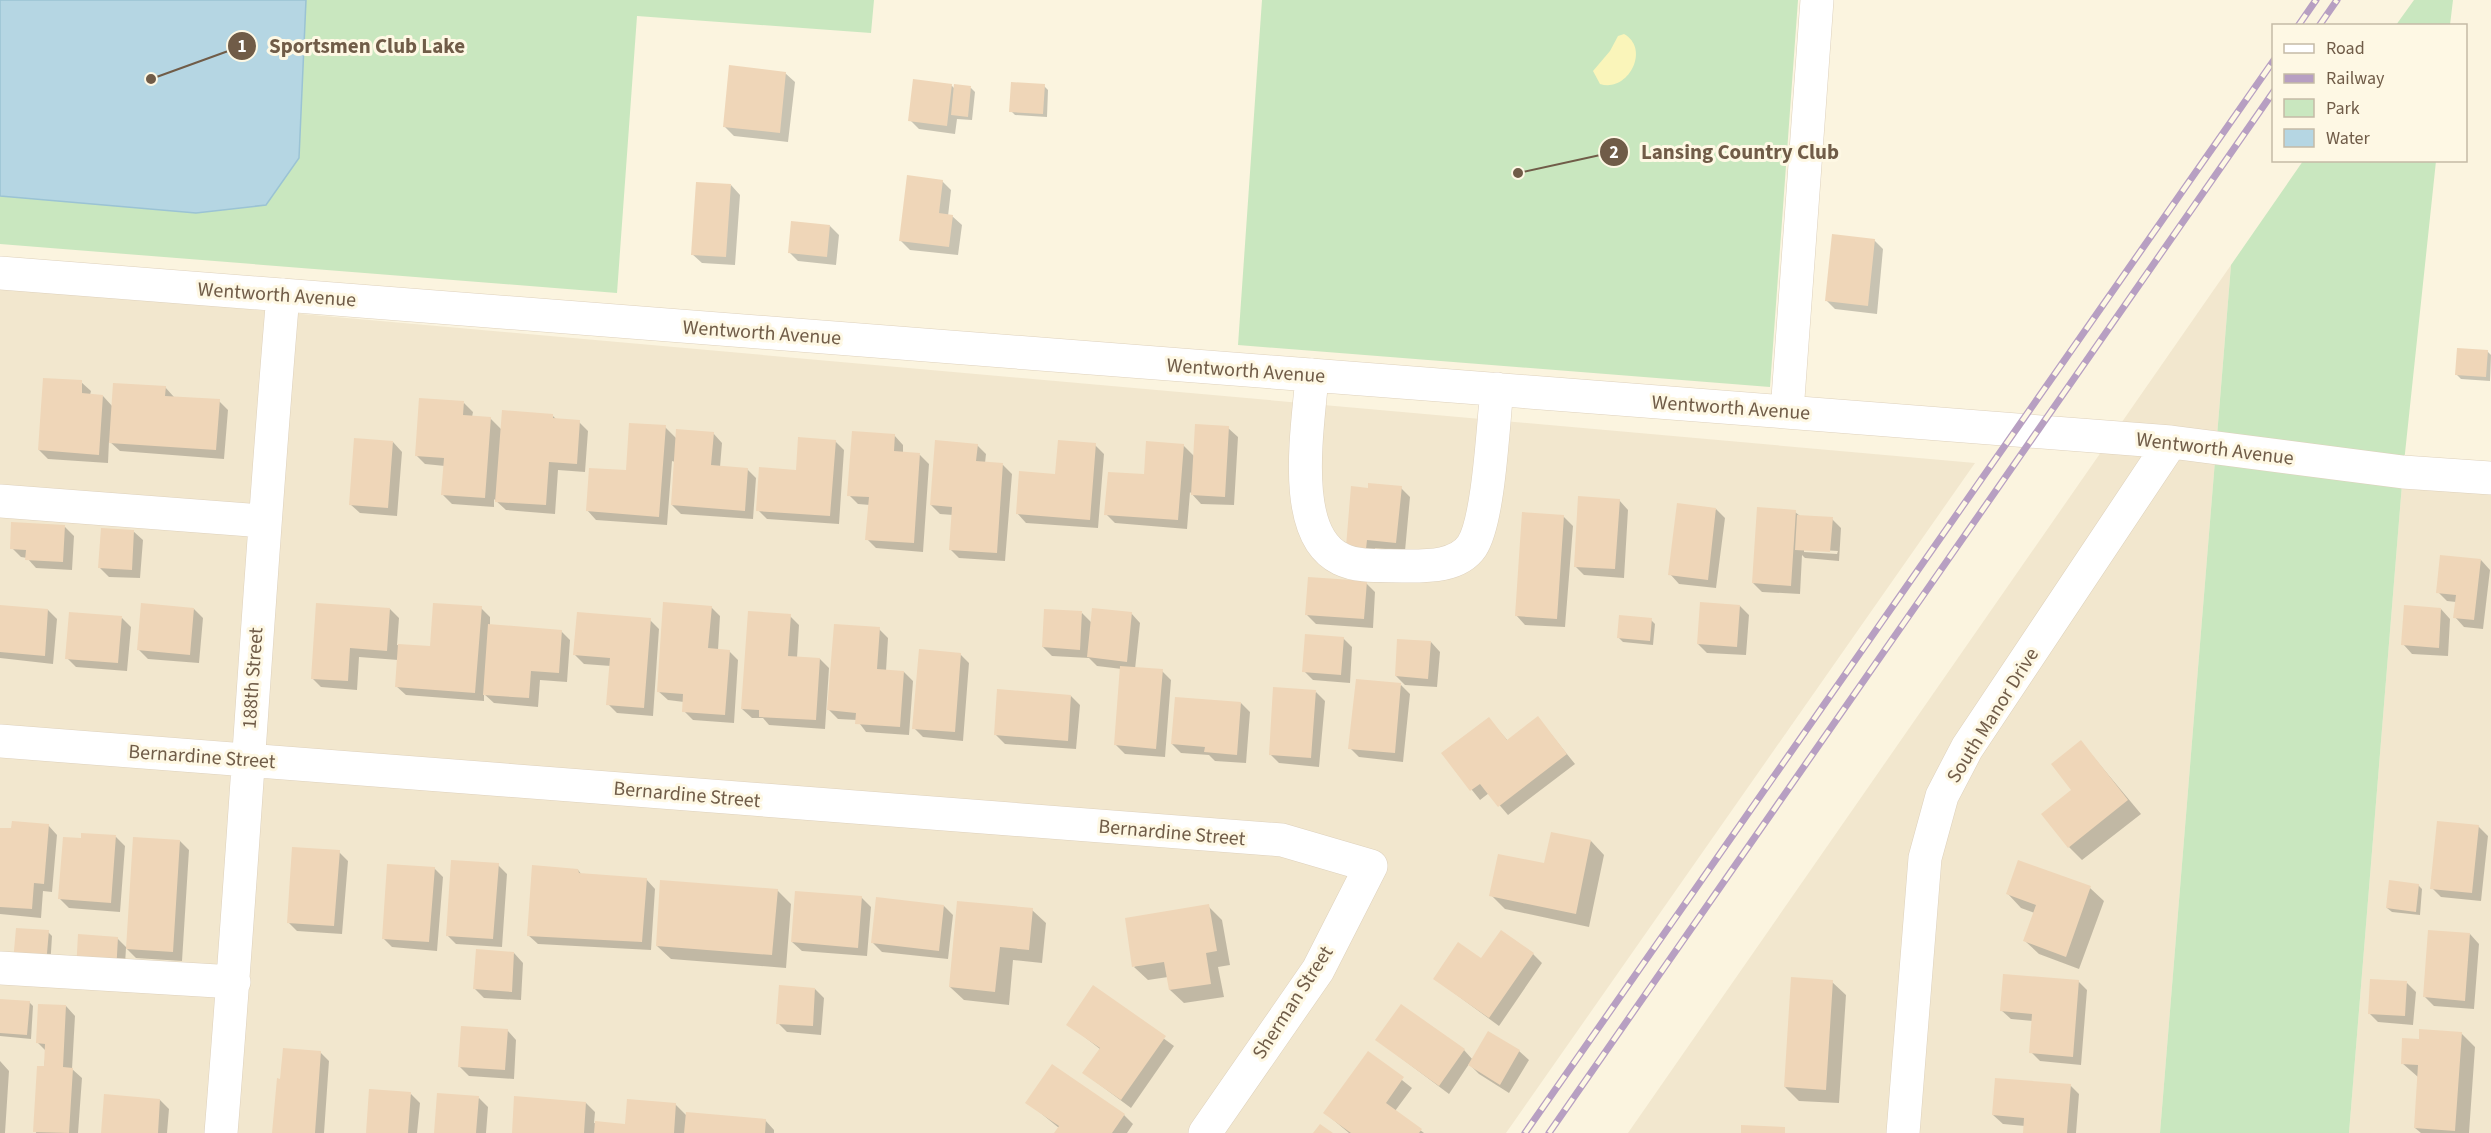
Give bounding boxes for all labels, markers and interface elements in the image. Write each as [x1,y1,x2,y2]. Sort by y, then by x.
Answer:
legend [2272,24,2467,162]
callout: Sportsmen Club Lake [227,26,477,65]
text: Sportsmen Club Lake [269,31,465,61]
text: 1 [237,34,247,59]
text: Road [2326,36,2365,61]
text: Railway [2326,66,2385,91]
text: Park [2326,96,2360,121]
text: Water [2326,126,2370,151]
callout: Lansing Country Club [1599,133,1851,172]
text: Lansing Country Club [1641,137,1839,167]
text: 2 [1609,140,1619,165]
street label: Wentworth Avenue [197,275,357,315]
street label: Wentworth Avenue [682,313,842,353]
street label: Wentworth Avenue [1166,351,1326,391]
street label: Wentworth Avenue [1651,388,1811,428]
street label: Wentworth Avenue [2134,425,2295,473]
street label: 188th Street [235,626,271,730]
street label: South Manor Drive [1940,642,2046,789]
street label: Bernardine Street [127,738,277,776]
street label: Bernardine Street [612,775,762,815]
street label: Bernardine Street [1097,813,1247,853]
street label: Sherman Street [1246,940,1340,1065]

